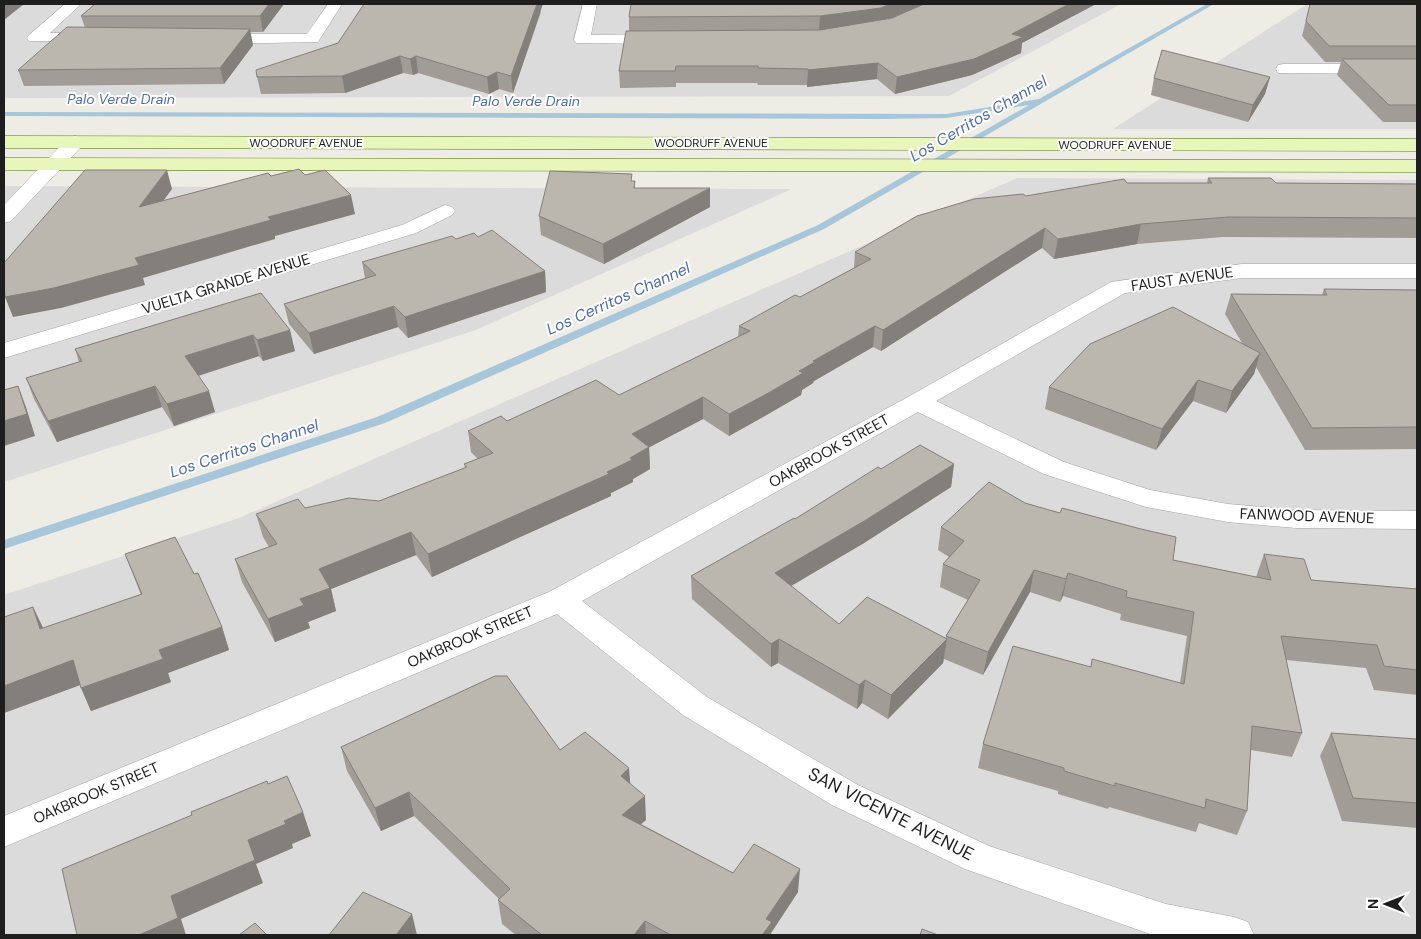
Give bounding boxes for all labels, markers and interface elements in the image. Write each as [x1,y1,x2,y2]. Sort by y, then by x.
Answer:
water label: Los Cerritos Channel [906,70,1051,166]
water label: Palo Verde Drain [67,90,175,108]
water label: Palo Verde Drain [472,92,580,110]
street label: WOODRUFF AVENUE [249,135,363,151]
street label: WOODRUFF AVENUE [654,135,768,151]
street label: WOODRUFF AVENUE [1058,137,1172,153]
street label: VUELTA GRANDE AVENUE [139,249,313,319]
water label: Los Cerritos Channel [543,257,694,340]
street label: FAUST AVENUE [1130,262,1234,296]
street label: OAKBROOK STREET [765,410,893,492]
water label: Los Cerritos Channel [167,414,322,482]
street label: FANWOOD AVENUE [1239,504,1375,528]
street label: OAKBROOK STREET [404,601,536,673]
street label: OAKBROOK STREET [30,757,162,829]
street label: SAN VICENTE AVENUE [804,762,978,866]
north arrow [1361,879,1411,929]
text: N [1364,899,1382,909]

